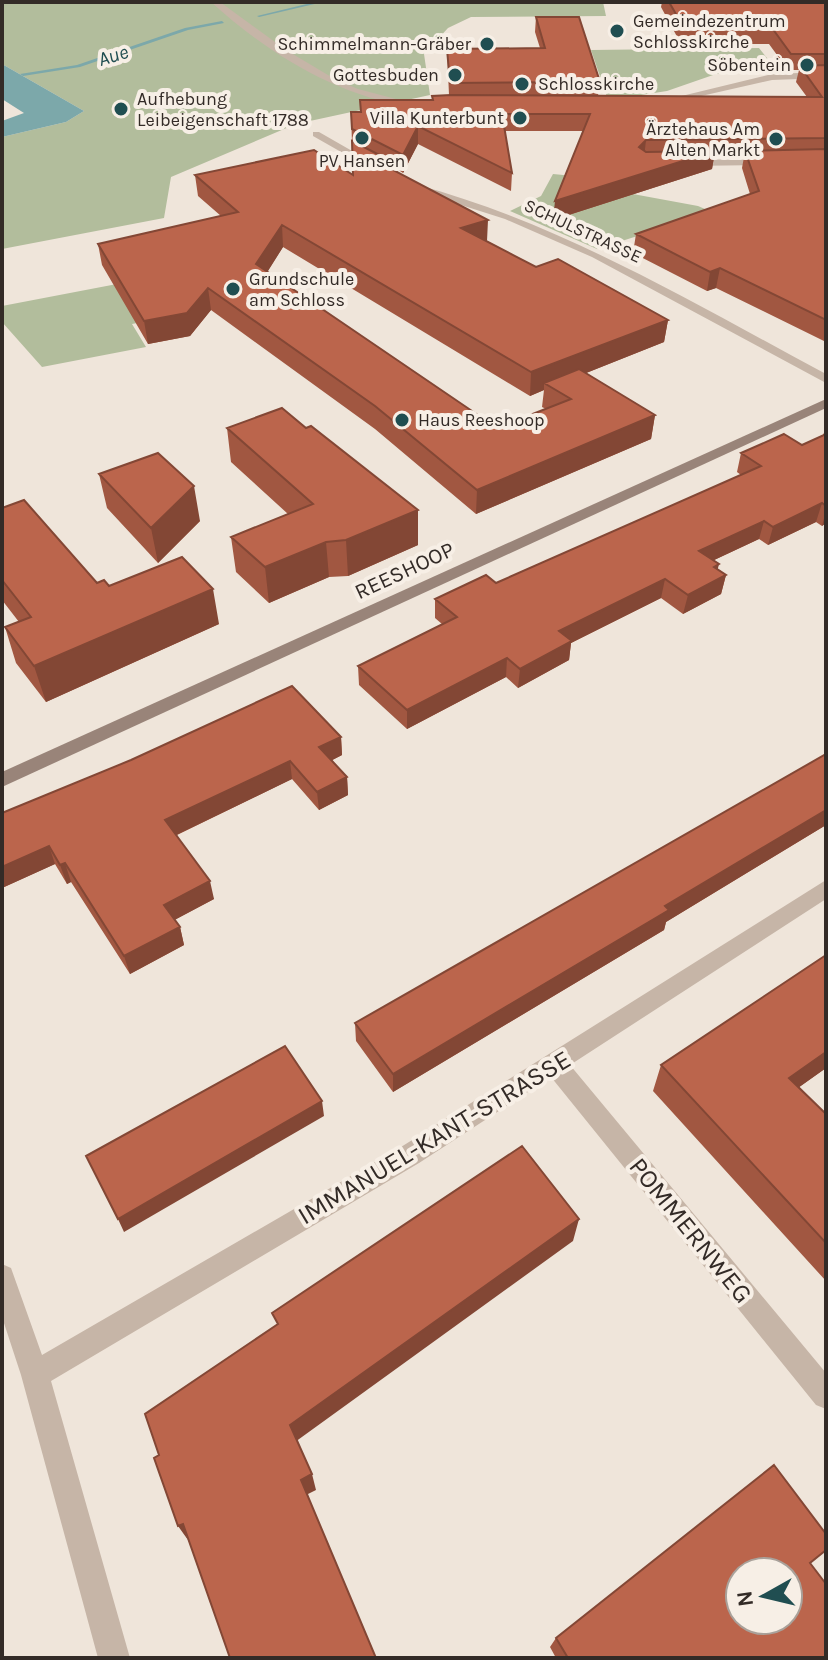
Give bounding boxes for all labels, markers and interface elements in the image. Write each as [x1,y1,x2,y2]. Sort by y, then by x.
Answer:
place label: Gemeindezentrum Schlosskirche [633,10,786,53]
marker: Gemeindezentrum Schlosskirche [608,22,626,40]
place label: Schimmelmann-Gräber [277,33,471,55]
marker: Schimmelmann-Gräber [478,35,496,53]
water label: Aue [95,40,131,71]
place label: Söbentein [707,54,791,76]
marker: Söbentein [798,56,816,74]
place label: Gottesbuden [333,64,439,86]
marker: Gottesbuden [446,66,464,84]
place label: Schlosskirche [538,73,654,95]
marker: Schlosskirche [513,75,531,93]
place label: Aufhebung Leibeigenschaft 1788 [137,88,309,131]
marker: Aufhebung Leibeigenschaft 1788 [112,100,130,118]
place label: Villa Kunterbunt [370,107,504,129]
marker: Villa Kunterbunt [511,109,529,127]
place label: Ärztehaus Am Alten Markt [646,118,760,161]
marker: PV Hansen [353,129,371,147]
marker: Ärztehaus Am Alten Markt [767,130,785,148]
place label: PV Hansen [319,150,405,172]
street label: SCHULSTRASSE [521,194,645,268]
place label: Grundschule am Schloss [249,268,354,311]
marker: Grundschule am Schloss [224,280,242,298]
place label: Haus Reeshoop [418,409,545,431]
marker: Haus Reeshoop [393,411,411,429]
street label: REESHOOP [351,537,458,605]
street label: IMMANUEL-KANT-STRASSE [292,1044,576,1231]
street label: POMMERNWEG [623,1151,759,1309]
north arrow [724,1556,804,1636]
text: N [731,1589,759,1608]

